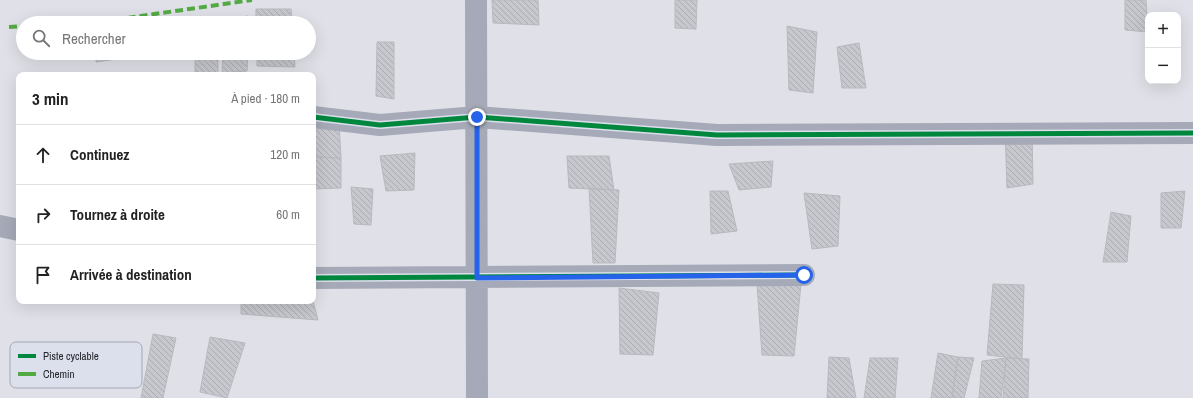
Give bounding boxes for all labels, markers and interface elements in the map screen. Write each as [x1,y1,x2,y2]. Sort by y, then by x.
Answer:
map controls [1145,12,1181,84]
button: + [1145,12,1181,48]
search box [16,16,316,60]
icon: search [30,27,52,49]
text: Rechercher [62,28,126,49]
button: − [1145,48,1181,84]
text: 3 min [32,87,68,110]
text: À pied · 180 m [231,90,300,107]
route end [468,108,486,126]
icon: ahead [32,144,54,166]
text: Continuez [70,144,129,165]
text: 120 m [270,146,300,163]
icon: right [32,204,54,226]
text: Tournez à droite [70,204,165,225]
text: 60 m [276,206,300,223]
icon: arrive [32,264,54,286]
text: Arrivée à destination [70,264,192,285]
route start [795,266,813,284]
legend [10,342,142,388]
text: Piste cyclable [43,349,99,363]
text: Chemin [43,367,75,381]

